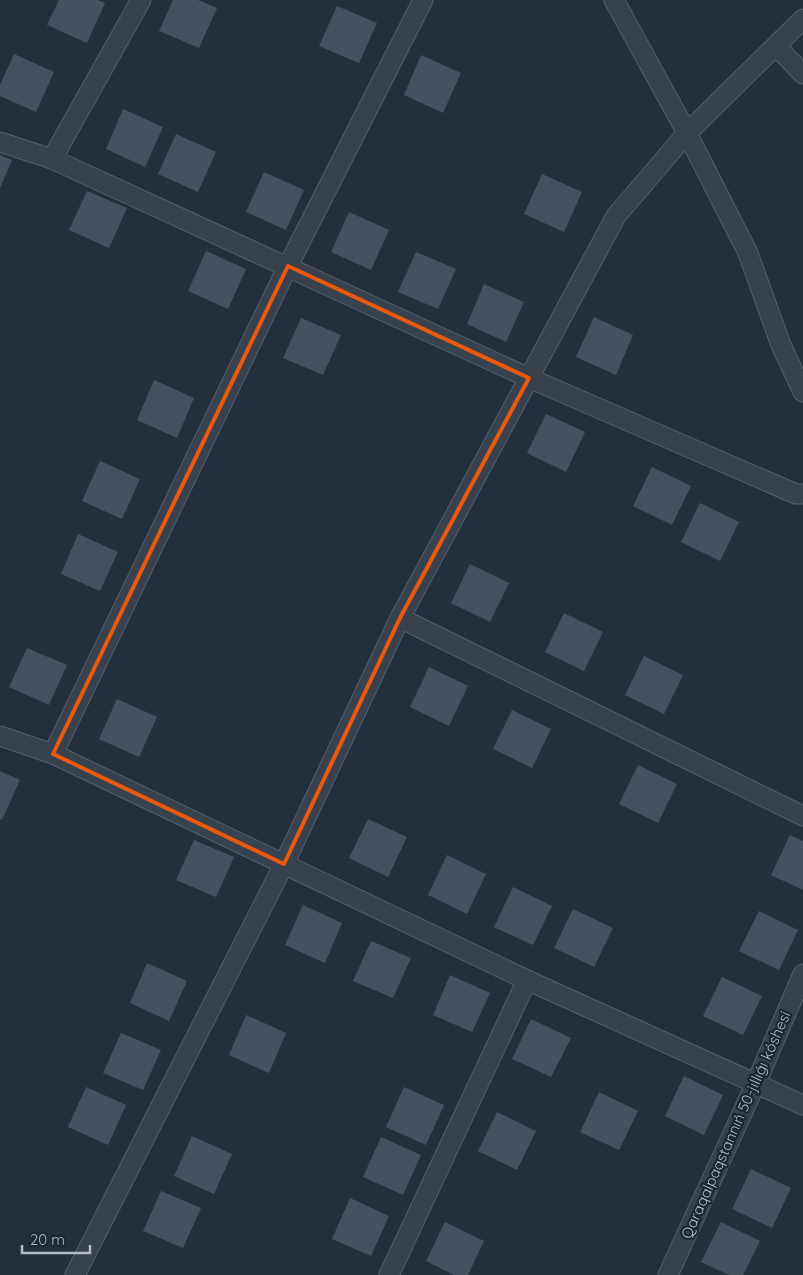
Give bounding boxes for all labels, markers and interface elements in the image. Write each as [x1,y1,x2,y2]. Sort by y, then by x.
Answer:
street label: Qaraqalpaqstannıń 50-jıllıǵı kóshesi [677,1008,794,1242]
scale bar [22,1222,90,1254]
text: 20 m [30,1230,65,1249]

